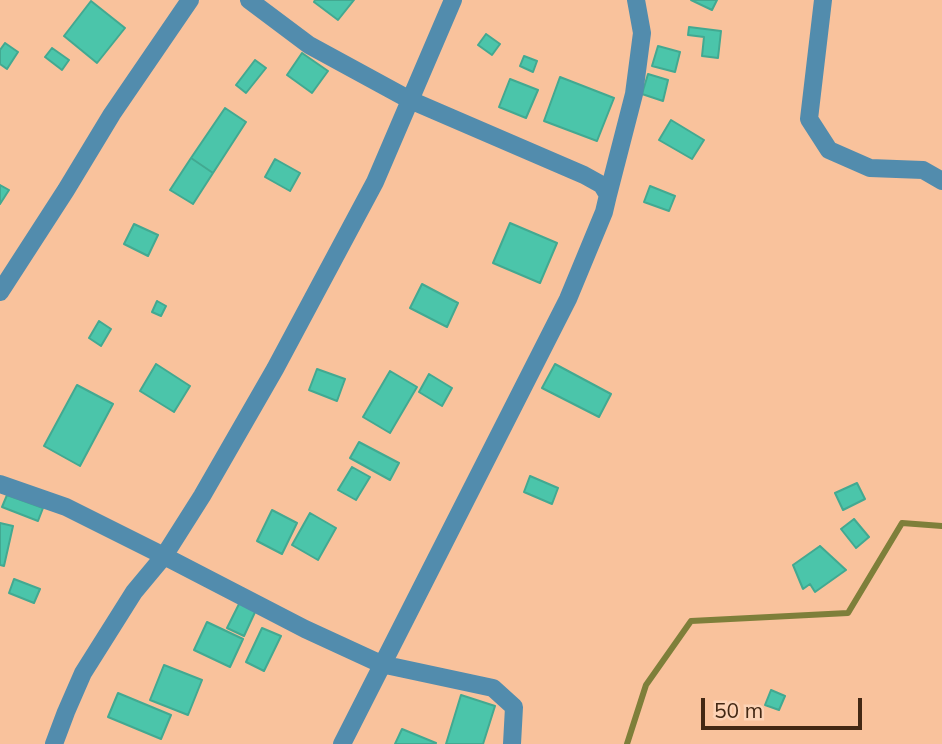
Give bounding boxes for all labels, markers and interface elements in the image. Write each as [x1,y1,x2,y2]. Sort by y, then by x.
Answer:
scale bar [704,684,865,728]
text: 50 m [714,697,763,723]

